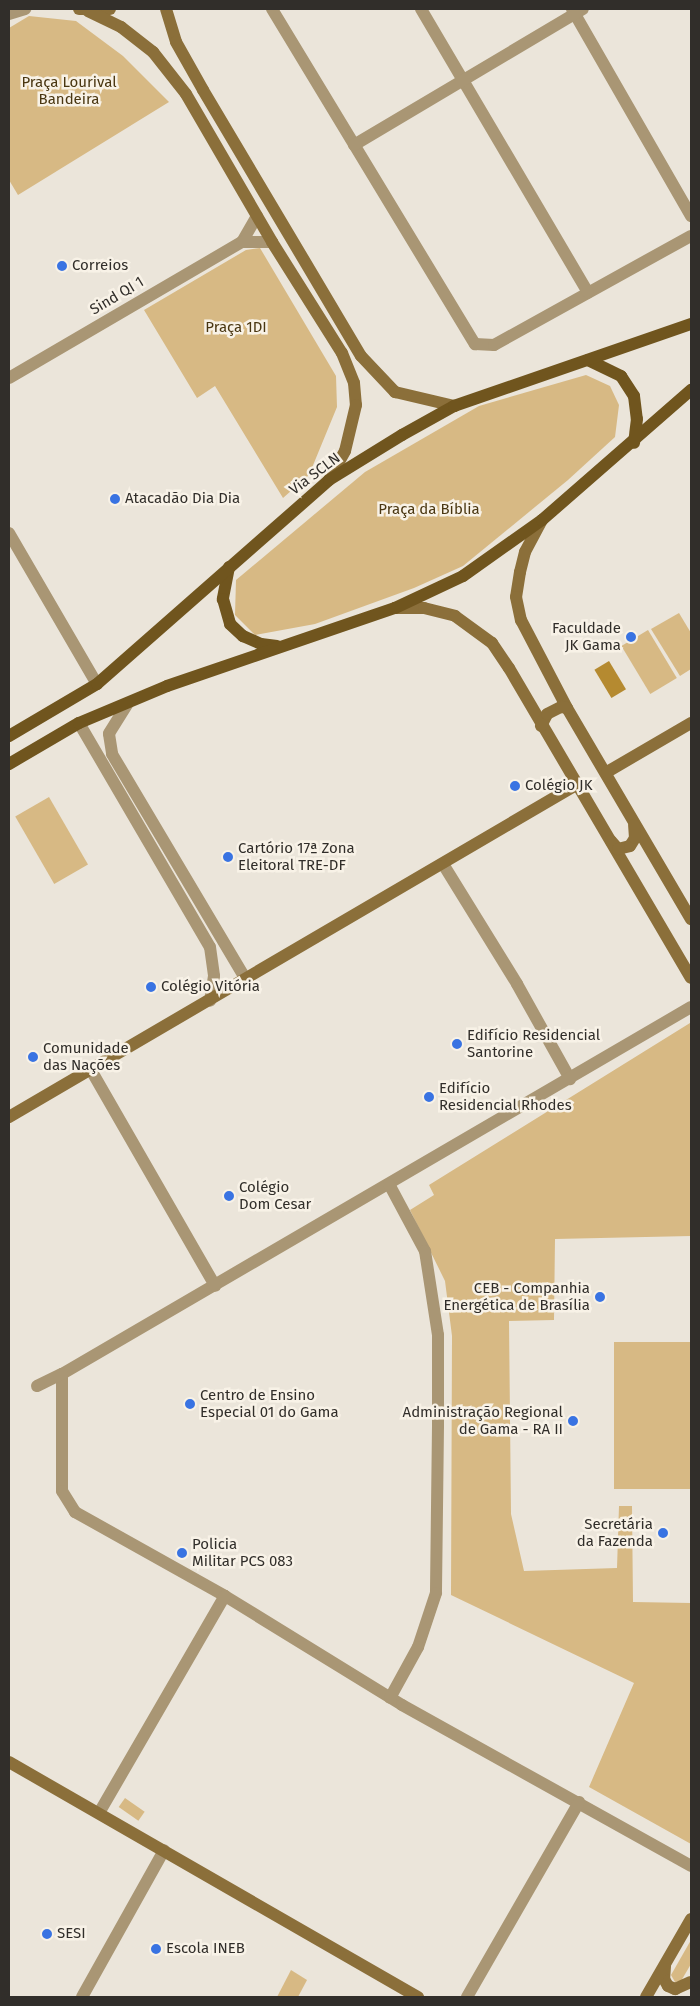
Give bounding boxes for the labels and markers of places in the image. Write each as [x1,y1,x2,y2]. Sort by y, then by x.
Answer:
place label: Correios [72,257,128,275]
marker: Correios [56,260,68,272]
place label: Atacadão Dia Dia [125,490,240,508]
marker: Atacadão Dia Dia [109,493,121,505]
place label: Faculdade JK Gama [552,619,621,654]
marker: Faculdade JK Gama [625,631,637,643]
place label: Colégio JK [525,777,593,795]
marker: Colégio JK [509,780,521,792]
place label: Cartório 17ª Zona Eleitoral TRE-DF [238,839,355,874]
marker: Cartório 17ª Zona Eleitoral TRE-DF [222,851,234,863]
place label: Colégio Vitória [161,978,260,996]
marker: Colégio Vitória [145,981,157,993]
place label: Edifício Residencial Santorine [467,1026,600,1061]
marker: Edifício Residencial Santorine [451,1038,463,1050]
place label: Comunidade das Nações [43,1039,129,1074]
marker: Comunidade das Nações [27,1051,39,1063]
place label: Edifício Residencial Rhodes [439,1079,572,1114]
marker: Edifício Residencial Rhodes [423,1091,435,1103]
place label: Colégio Dom Cesar [239,1178,311,1213]
marker: Colégio Dom Cesar [223,1190,235,1202]
place label: CEB - Companhia Energética de Brasília [443,1279,590,1314]
marker: CEB - Companhia Energética de Brasília [594,1291,606,1303]
place label: Centro de Ensino Especial 01 do Gama [200,1386,339,1421]
marker: Centro de Ensino Especial 01 do Gama [184,1398,196,1410]
place label: Administração Regional de Gama - RA II [403,1403,563,1438]
marker: Administração Regional de Gama - RA II [567,1415,579,1427]
place label: Secretária da Fazenda [577,1515,653,1550]
marker: Secretária da Fazenda [657,1527,669,1539]
place label: Policia Militar PCS 083 [192,1535,293,1570]
marker: Policia Militar PCS 083 [176,1547,188,1559]
place label: SESI [57,1925,86,1943]
marker: SESI [41,1928,53,1940]
place label: Escola INEB [166,1940,245,1958]
marker: Escola INEB [150,1943,162,1955]

